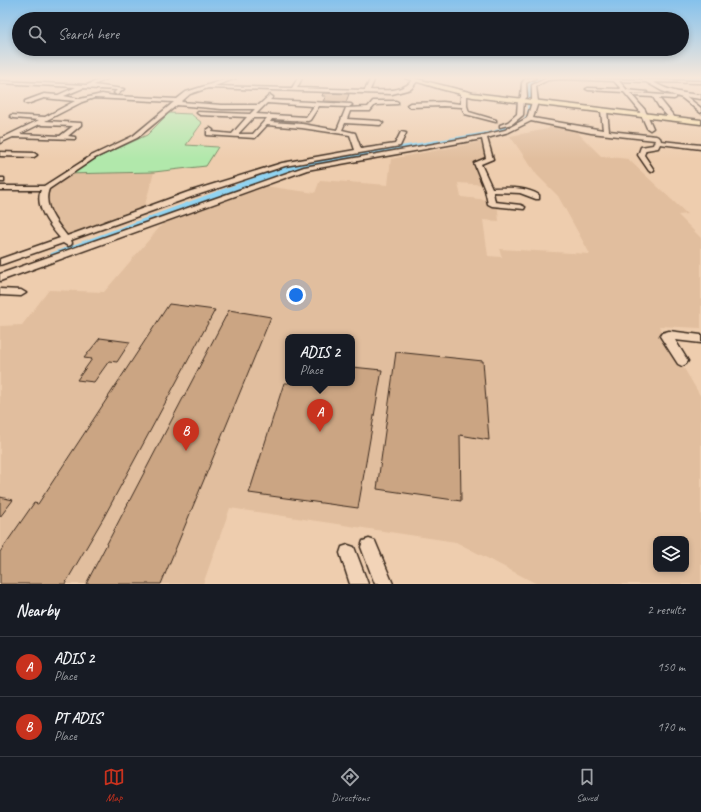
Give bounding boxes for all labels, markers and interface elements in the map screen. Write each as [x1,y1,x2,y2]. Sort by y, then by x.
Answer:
search box [12,12,689,56]
icon: search [26,23,48,45]
text: Search here [58,25,119,44]
your location [286,285,306,305]
popup [285,334,355,386]
text: ADIS 2 [300,343,340,362]
text: Place [300,362,323,378]
pin: A [307,399,333,432]
pin: B [173,418,199,451]
map controls [653,536,689,572]
button: layers [653,536,689,572]
text: Nearby [16,600,59,621]
text: 2 results [647,602,685,618]
text: ADIS 2 [54,649,94,668]
text: A [26,659,32,675]
text: 150 m [657,659,685,675]
text: Place [54,668,77,684]
text: PT ADIS [54,709,101,728]
text: B [26,719,32,735]
text: 170 m [657,719,685,735]
text: Place [54,728,77,744]
tab: Map [103,766,125,804]
tab: Directions [331,766,370,804]
tab: Saved [576,766,598,804]

